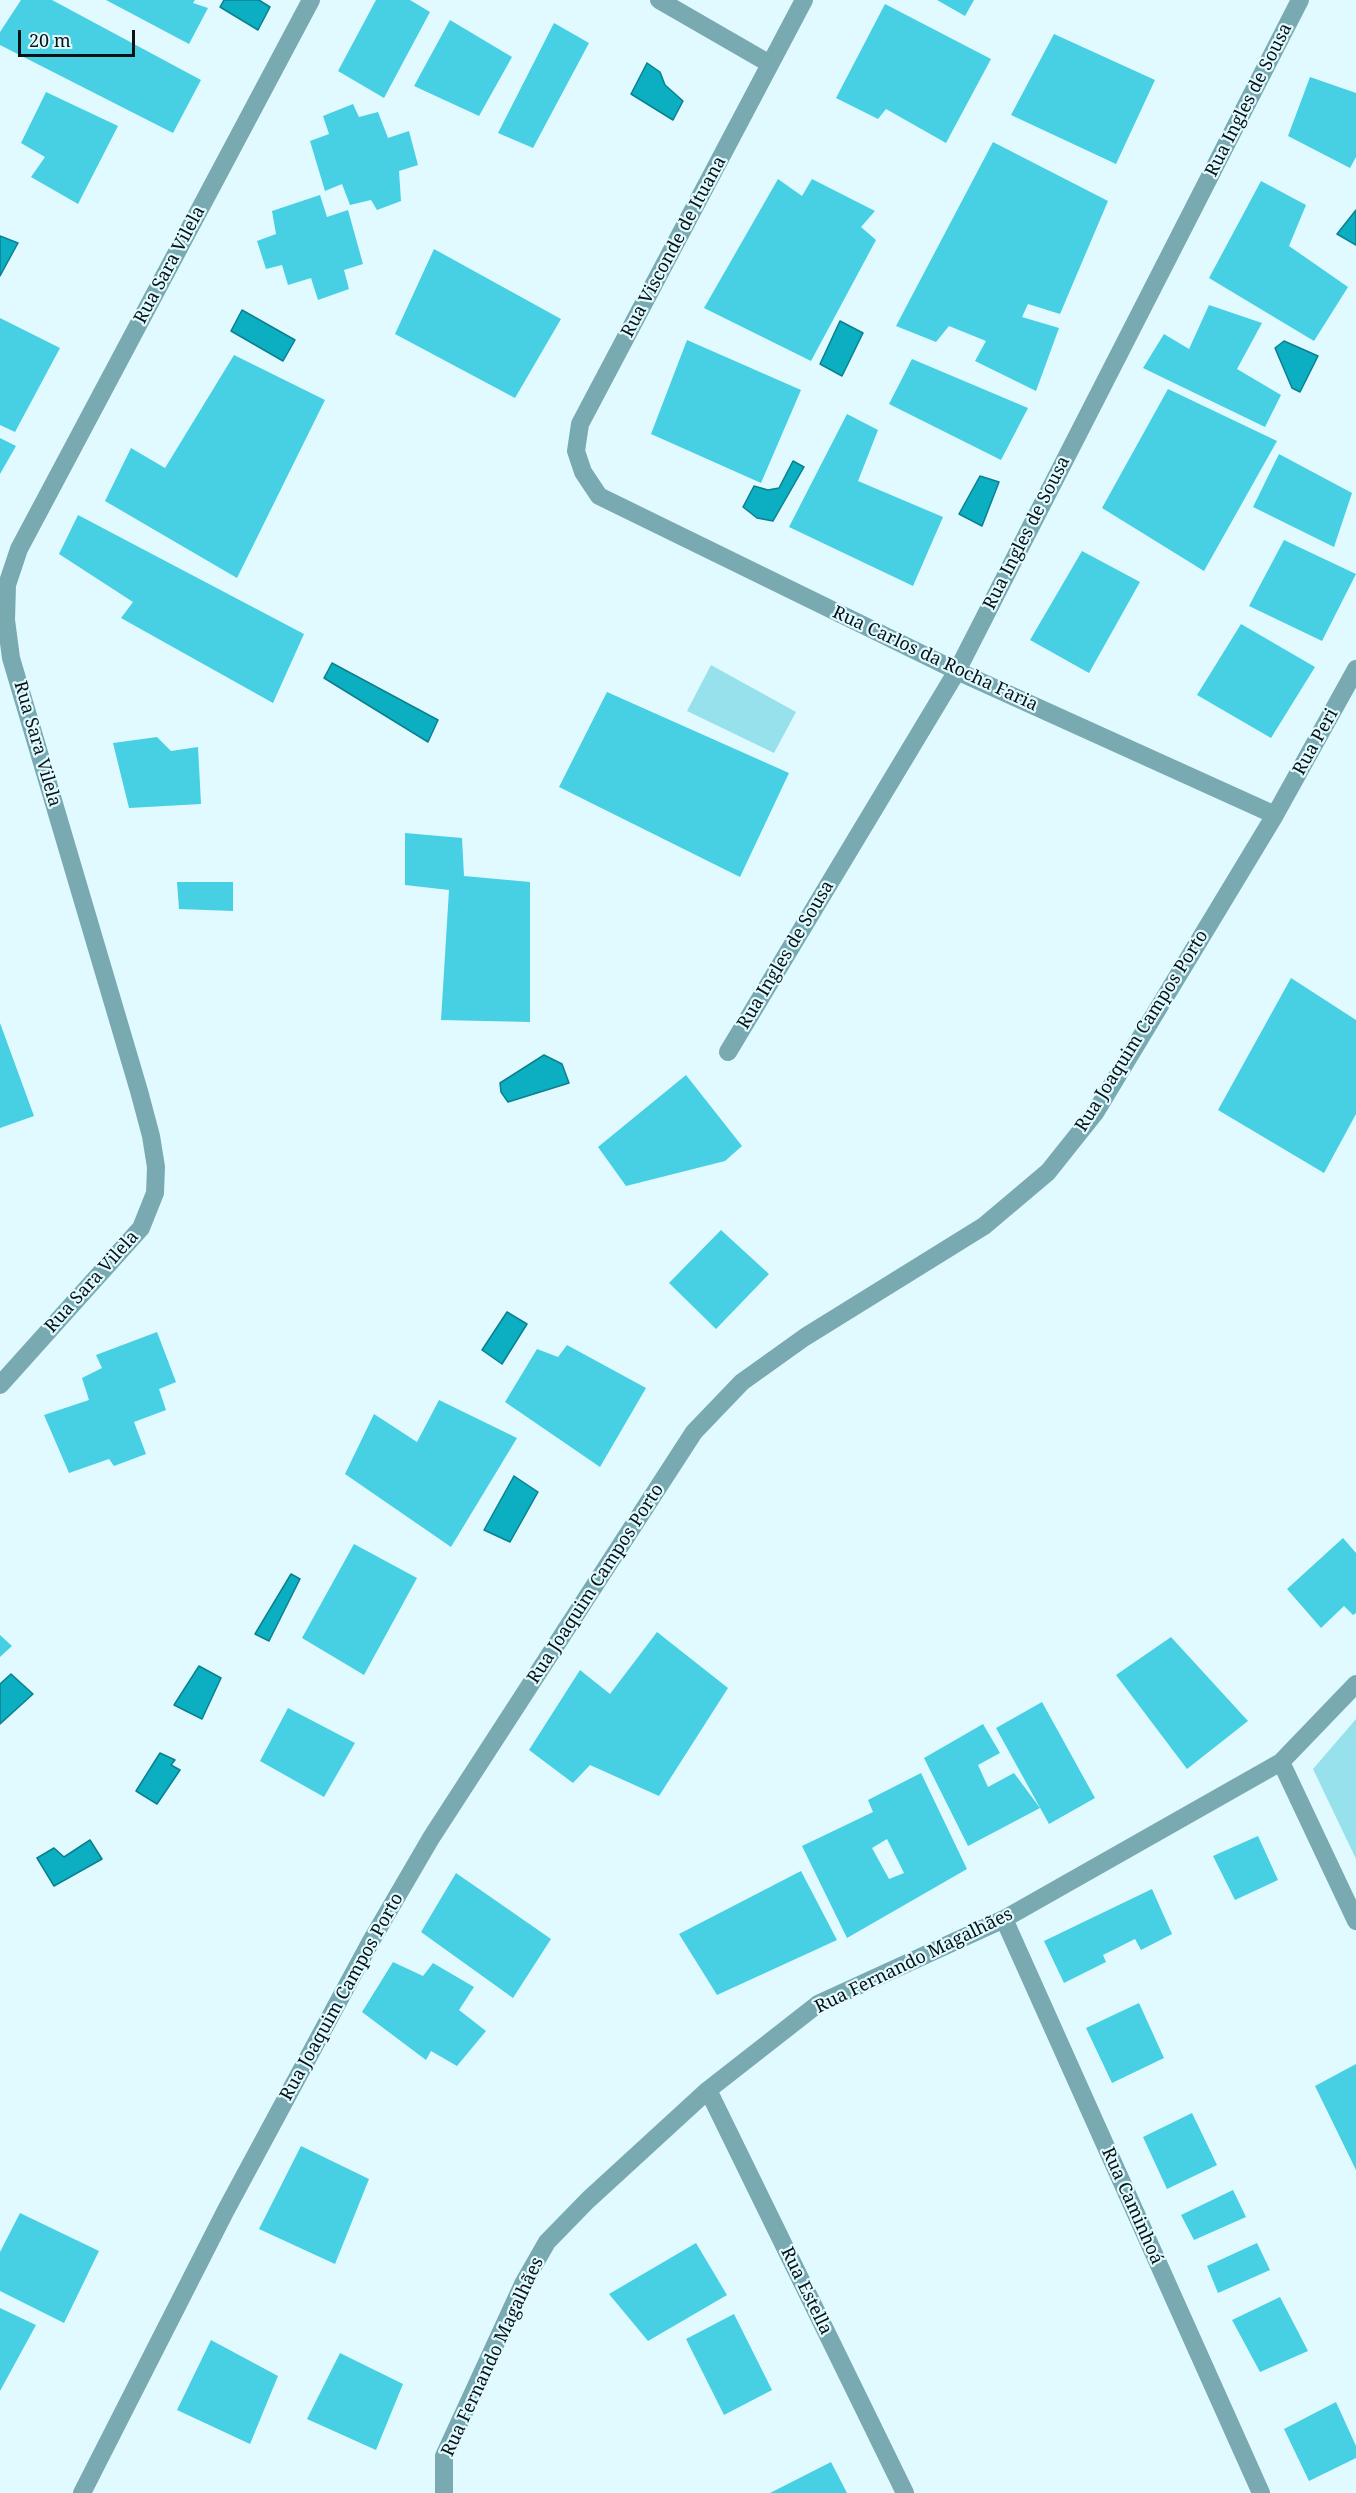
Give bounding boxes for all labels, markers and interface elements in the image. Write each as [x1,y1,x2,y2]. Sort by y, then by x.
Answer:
scale bar [21,18,138,56]
street label: Rua Ingles de Sousa [1201,20,1297,180]
text: 20 m [29,28,71,52]
street label: Rua Visconde de Ituana [617,153,731,341]
street label: Rua Sara Vilela [130,203,210,327]
street label: Rua Ingles de Sousa [979,453,1075,613]
street label: Rua Carlos da Rocha Faria [829,602,1041,716]
street label: Rua Sara Vilela [9,679,65,809]
street label: Rua Peri [1289,705,1343,779]
street label: Rua Ingles de Sousa [733,877,839,1033]
street label: Rua Joaquim Campos Porto [1071,926,1213,1136]
street label: Rua Sara Vilela [41,1227,143,1337]
street label: Rua Joaquim Campos Porto [523,1480,669,1688]
street label: Rua Joaquim Campos Porto [276,1890,408,2104]
street label: Rua Fernando Magalhães [812,1904,1016,2018]
street label: Rua Caminhoá [1097,2144,1167,2268]
street label: Rua Estella [776,2244,836,2338]
street label: Rua Fernando Magalhães [437,2254,549,2460]

